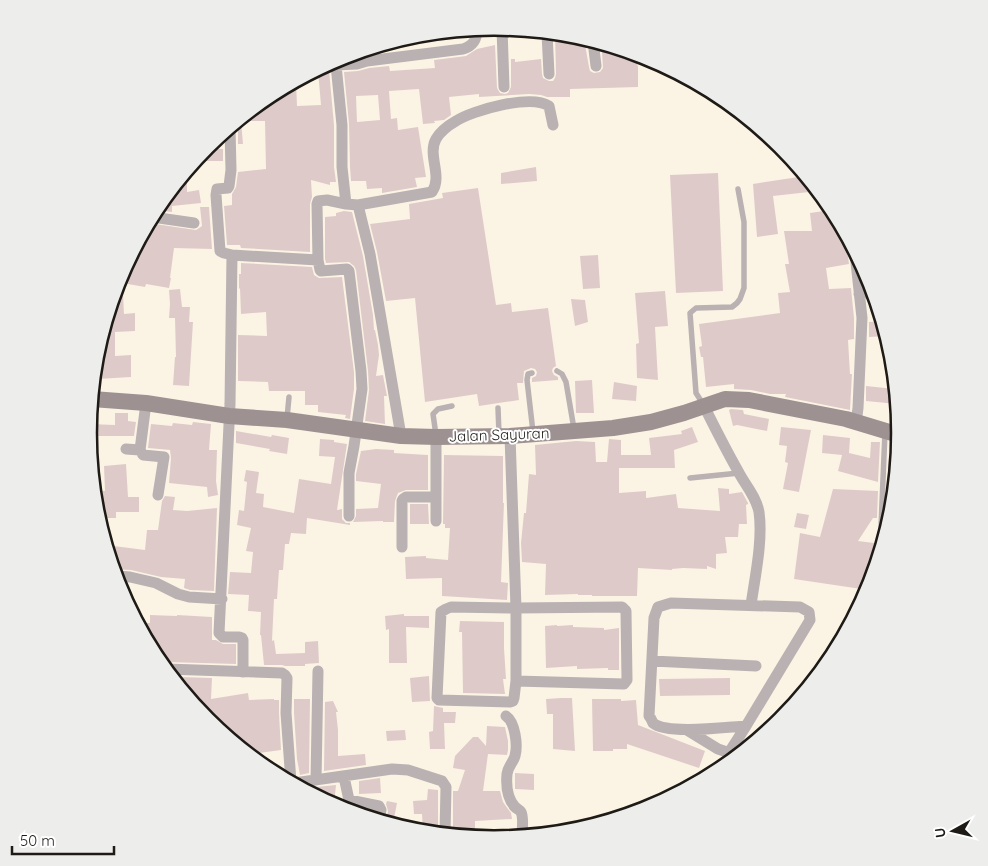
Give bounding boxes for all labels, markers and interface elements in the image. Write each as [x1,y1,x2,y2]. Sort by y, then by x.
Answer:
street label: Jalan Sayuran [448,423,550,446]
north arrow [928,806,978,856]
scale bar [12,824,115,856]
text: U [931,827,950,839]
text: 50 m [20,831,55,850]

